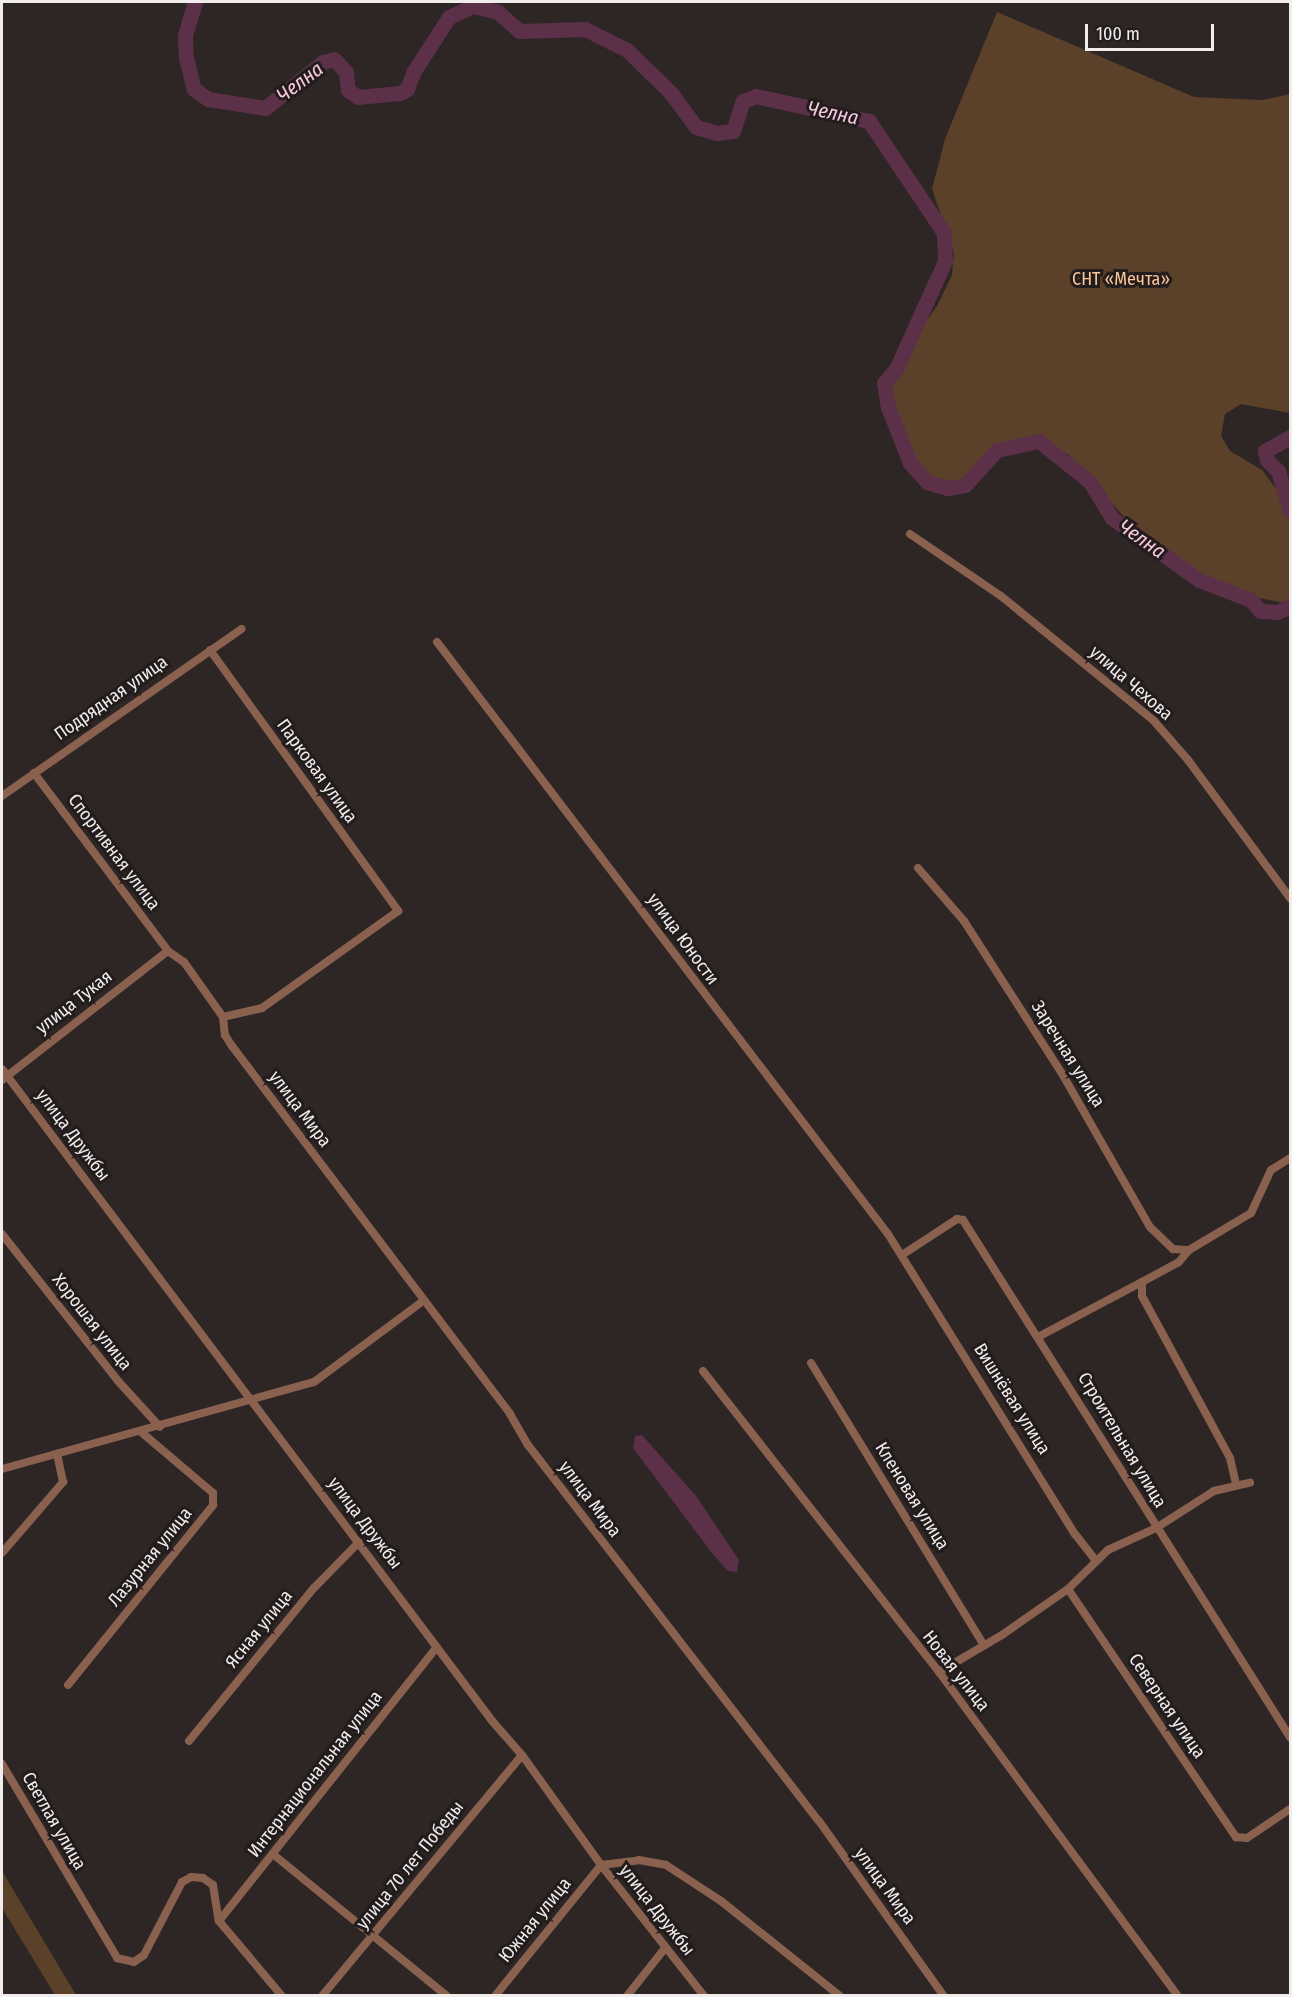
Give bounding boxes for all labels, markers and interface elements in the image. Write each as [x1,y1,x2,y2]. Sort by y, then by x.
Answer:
scale bar [1088,12,1217,50]
text: 100 m [1096,23,1140,45]
water label: Челна [272,57,328,107]
water label: Челна [805,96,861,130]
park label: СНТ «Мечта» [1072,268,1170,290]
water label: Челна [1114,514,1170,564]
street label: улица Чехова [1085,641,1177,725]
street label: Подрядная улица [50,651,172,745]
street label: Парковая улица [272,715,362,827]
street label: Спортивная улица [63,790,165,914]
street label: улица Юности [643,889,723,989]
street label: улица Тукая [32,966,116,1038]
street label: Заречная улица [1027,997,1109,1111]
street label: улица Мира [264,1067,336,1151]
street label: улица Дружбы [31,1085,115,1185]
street label: Хорошая улица [47,1269,137,1375]
street label: Вишнёвая улица [969,1340,1055,1458]
street label: Строительная улица [1073,1368,1171,1512]
street label: Кленовая улица [870,1438,954,1554]
street label: улица Мира [554,1457,626,1541]
street label: улица Дружбы [323,1473,407,1573]
street label: Лазурная улица [103,1503,197,1611]
street label: Ясная улица [221,1586,297,1672]
street label: Новая улица [918,1626,994,1716]
street label: Северная улица [1124,1649,1210,1763]
street label: Интернациональная улица [243,1686,387,1862]
street label: Светлая улица [17,1768,91,1874]
street label: улица 70 лет Победы [352,1797,468,1933]
street label: улица Мира [850,1843,920,1929]
street label: улица Дружбы [615,1860,699,1960]
street label: Южная улица [494,1873,576,1967]

